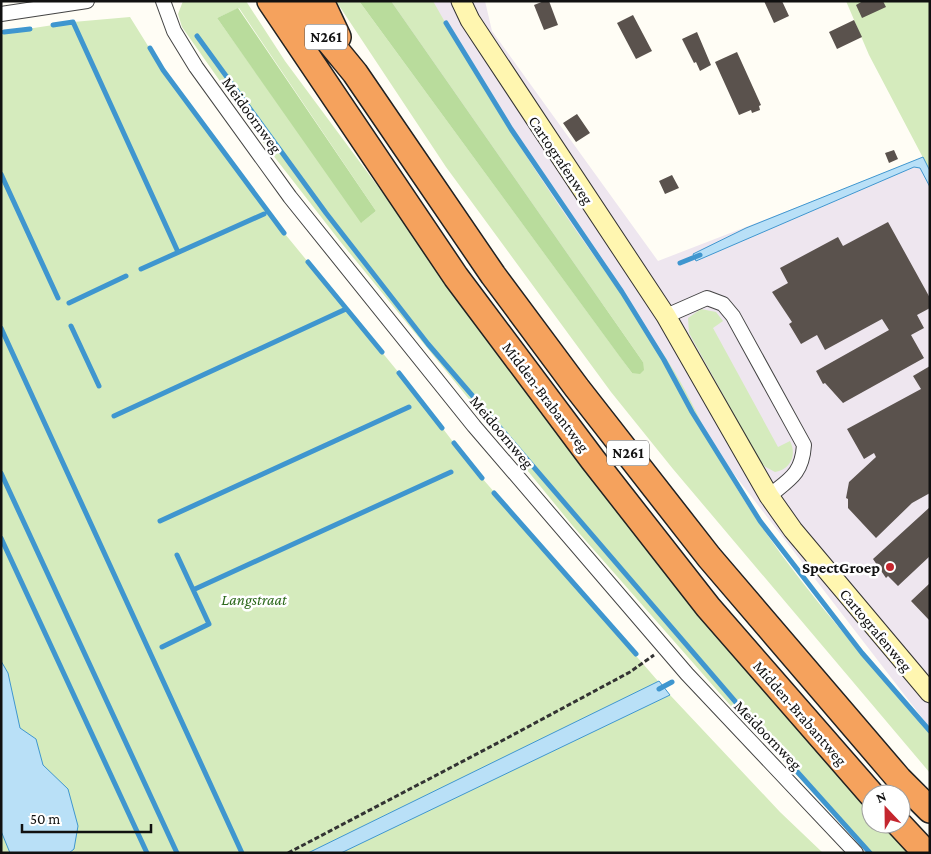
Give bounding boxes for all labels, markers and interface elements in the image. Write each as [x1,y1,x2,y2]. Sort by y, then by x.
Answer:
road number: N261 [305,24,347,50]
street label: Meidoornweg [218,74,285,157]
street label: Cartografenweg [524,113,597,208]
street label: Midden-Brabantweg [498,339,593,456]
street label: Meidoornweg [466,392,537,473]
road number: N261 [607,440,649,466]
place label: SpectGroep [802,559,880,576]
marker: SpectGroep [884,561,896,573]
street label: Cartografenweg [836,585,916,676]
park label: Langstraat [221,591,287,609]
street label: Midden-Brabantweg [749,657,850,770]
street label: Meidoornweg [730,697,805,774]
north arrow [861,784,911,834]
text: N [874,788,889,806]
scale bar [22,802,151,834]
text: 50 m [30,811,60,827]

